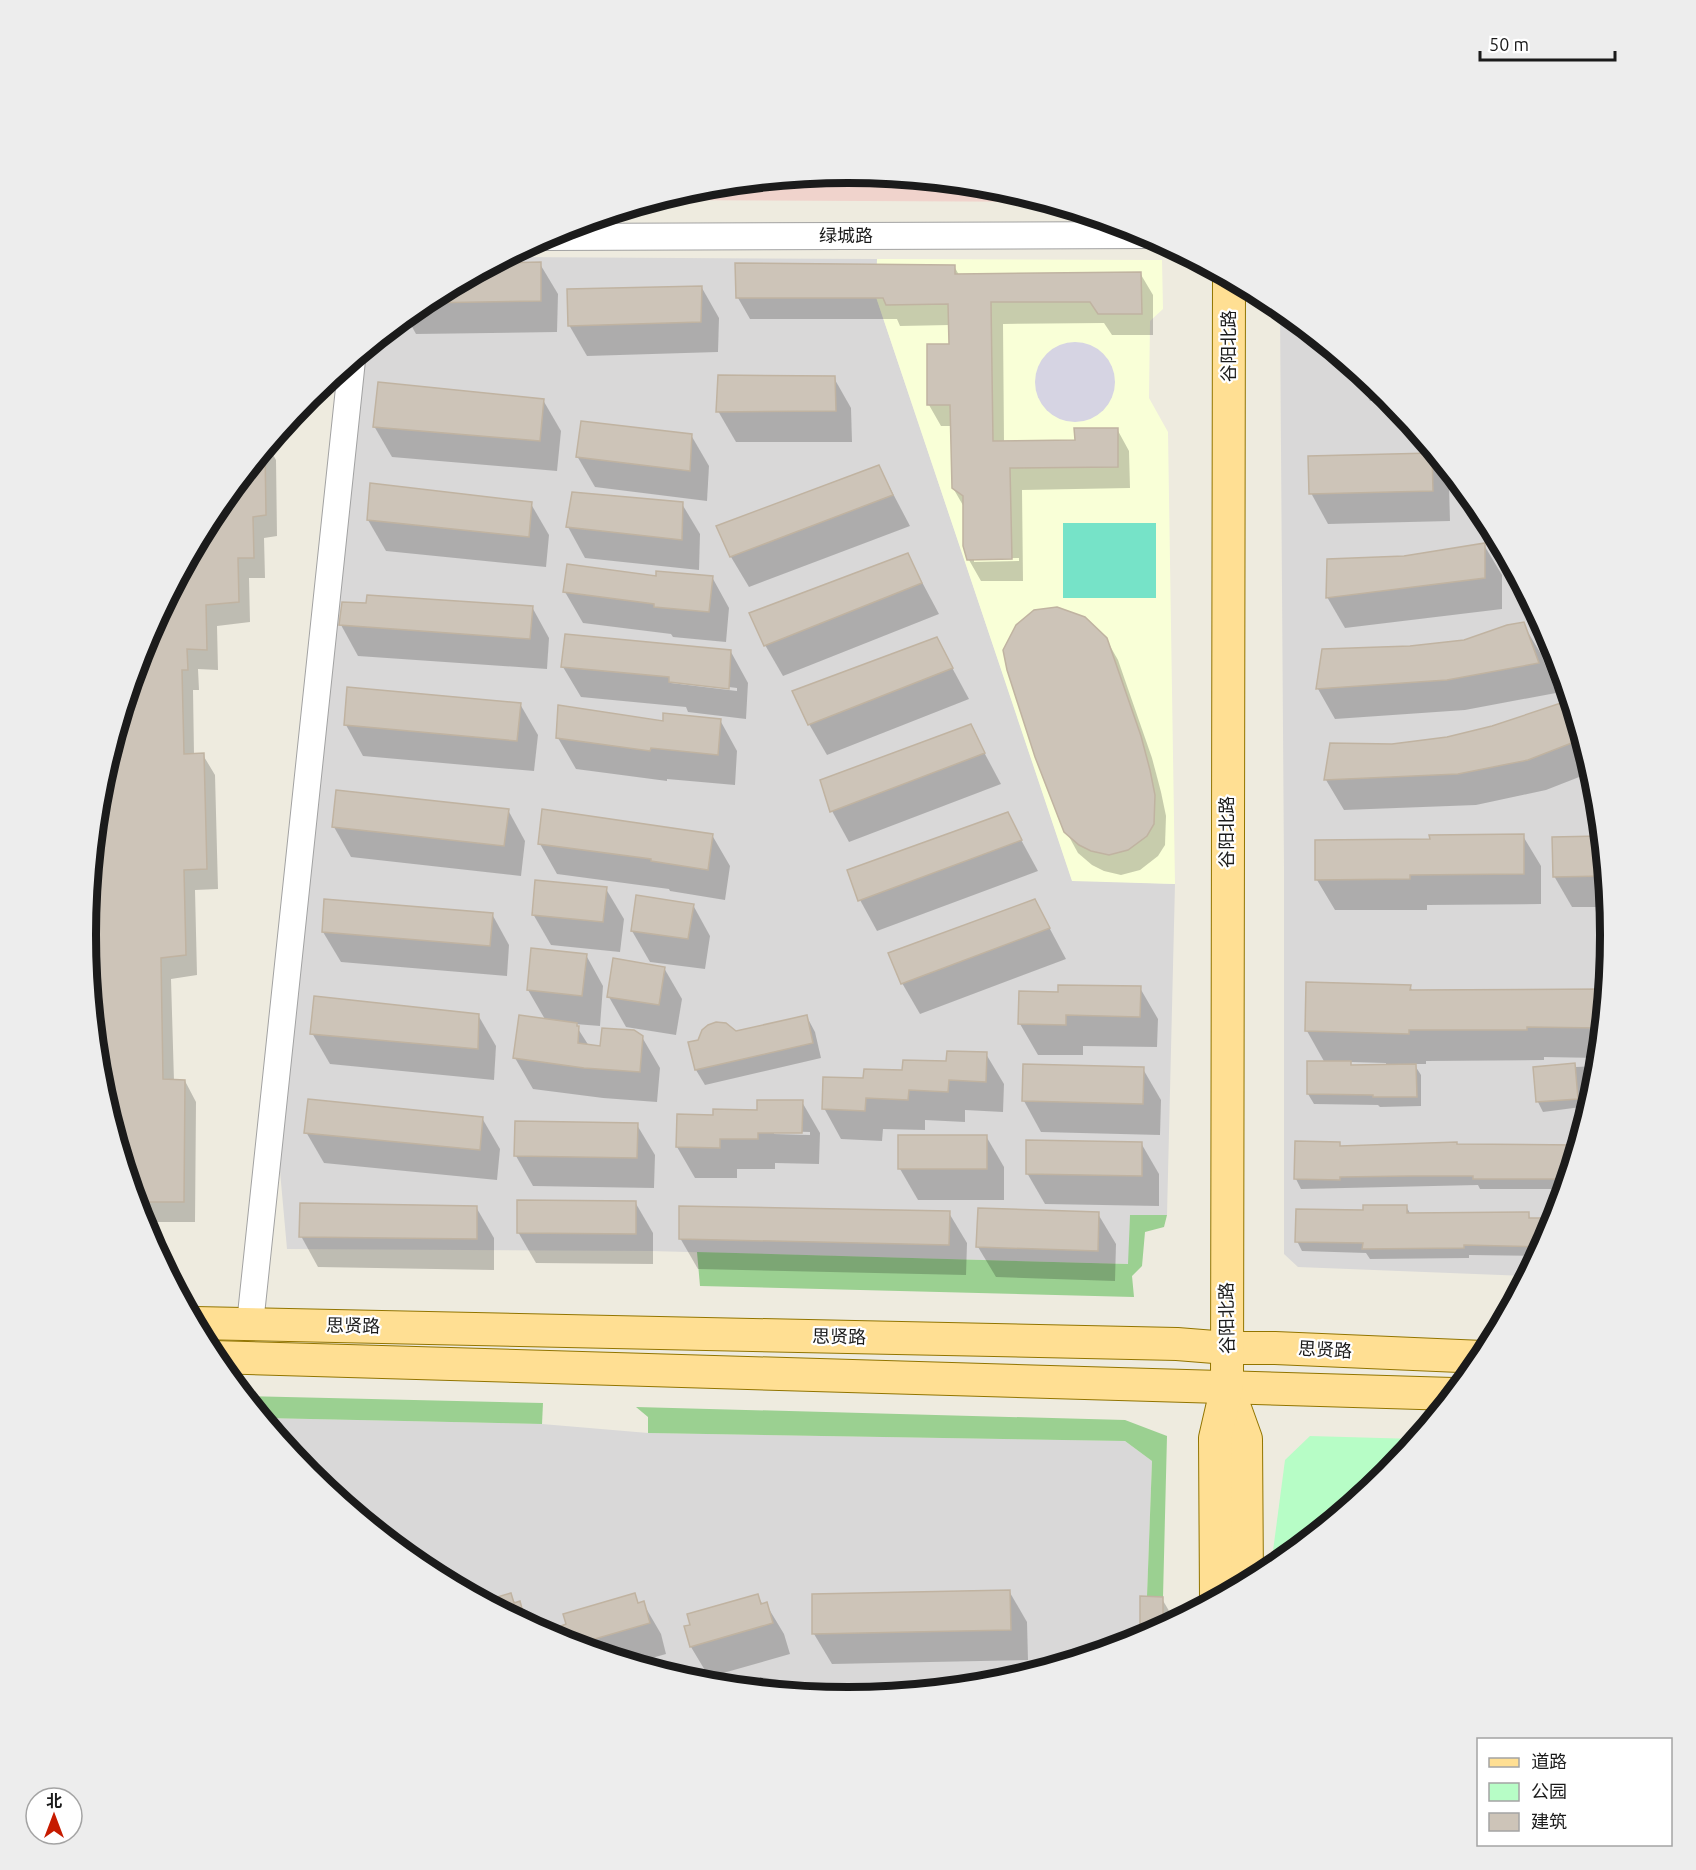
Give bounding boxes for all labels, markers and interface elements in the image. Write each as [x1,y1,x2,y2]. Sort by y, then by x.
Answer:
scale bar [1480,24,1615,62]
text: 50 m [1489,34,1529,54]
street label: 绿城路 [819,225,873,245]
street label: 谷阳北路 [1218,310,1238,382]
street label: 谷阳北路 [1216,796,1236,868]
street label: 谷阳北路 [1215,1282,1237,1354]
street label: 思贤路 [326,1315,380,1335]
street label: 思贤路 [812,1326,866,1346]
street label: 思贤路 [1298,1338,1353,1360]
legend [1477,1738,1672,1846]
text: 道路 [1531,1751,1567,1771]
text: 公园 [1531,1781,1567,1801]
north arrow [24,1786,84,1846]
text: 北 [46,1792,62,1810]
text: 建筑 [1531,1811,1567,1831]

